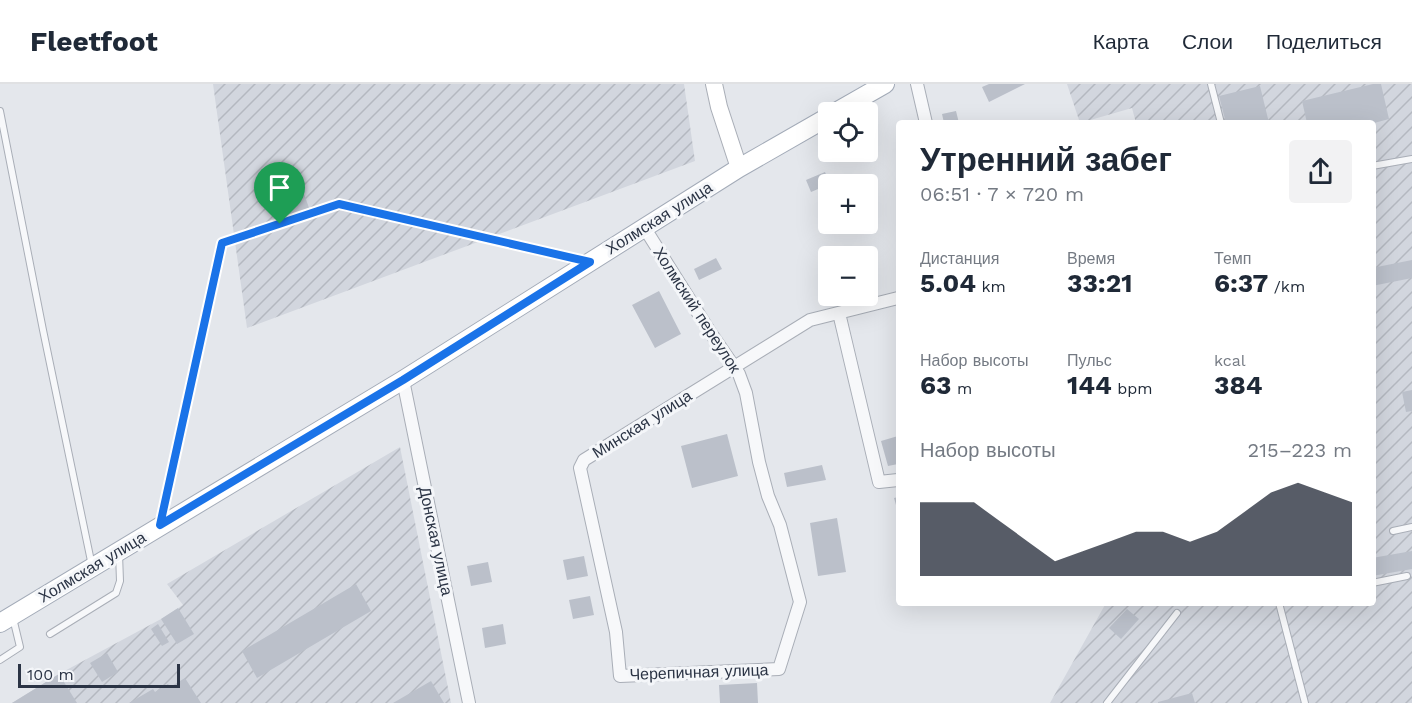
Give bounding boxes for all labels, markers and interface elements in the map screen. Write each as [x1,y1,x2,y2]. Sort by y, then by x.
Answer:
text: Fleetfoot [30,25,158,58]
text: Карта [1093,29,1149,54]
text: Слои [1182,29,1233,54]
text: Поделиться [1266,29,1382,54]
map controls [818,102,878,306]
button: locate [818,102,878,162]
text: Утренний забег [920,140,1172,179]
button: share [1289,140,1352,203]
pin [254,162,305,224]
icon: arrive [263,171,296,204]
button: + [818,174,878,234]
street label: Холмская улица [602,178,716,258]
text: 06:51 · 7 × 720 m [920,182,1084,206]
street label: Холмский переулок [649,244,745,377]
button: − [818,246,878,306]
text: Дистанция [920,249,999,268]
text: Время [1067,249,1115,268]
text: Темп [1214,249,1251,268]
text: 5.04 [920,268,976,298]
text: 33:21 [1067,268,1132,298]
text: 6:37 [1214,268,1268,298]
text: km [976,277,1006,296]
text: /km [1268,277,1305,296]
text: Набор высоты [920,351,1028,370]
text: Пульс [1067,351,1112,370]
text: kcal [1214,351,1246,370]
text: 63 [920,370,951,400]
text: 144 [1067,370,1112,400]
text: 384 [1214,370,1263,400]
text: m [951,379,972,398]
text: bpm [1112,379,1153,398]
street label: Минская улица [589,386,695,462]
text: Набор высоты [920,438,1056,462]
text: 215–223 m [1248,438,1352,462]
street label: Донская улица [415,485,457,597]
street label: Холмская улица [35,527,149,606]
street label: Черепичная улица [629,660,769,684]
scale bar [18,661,180,688]
text: 100 m [27,665,74,684]

